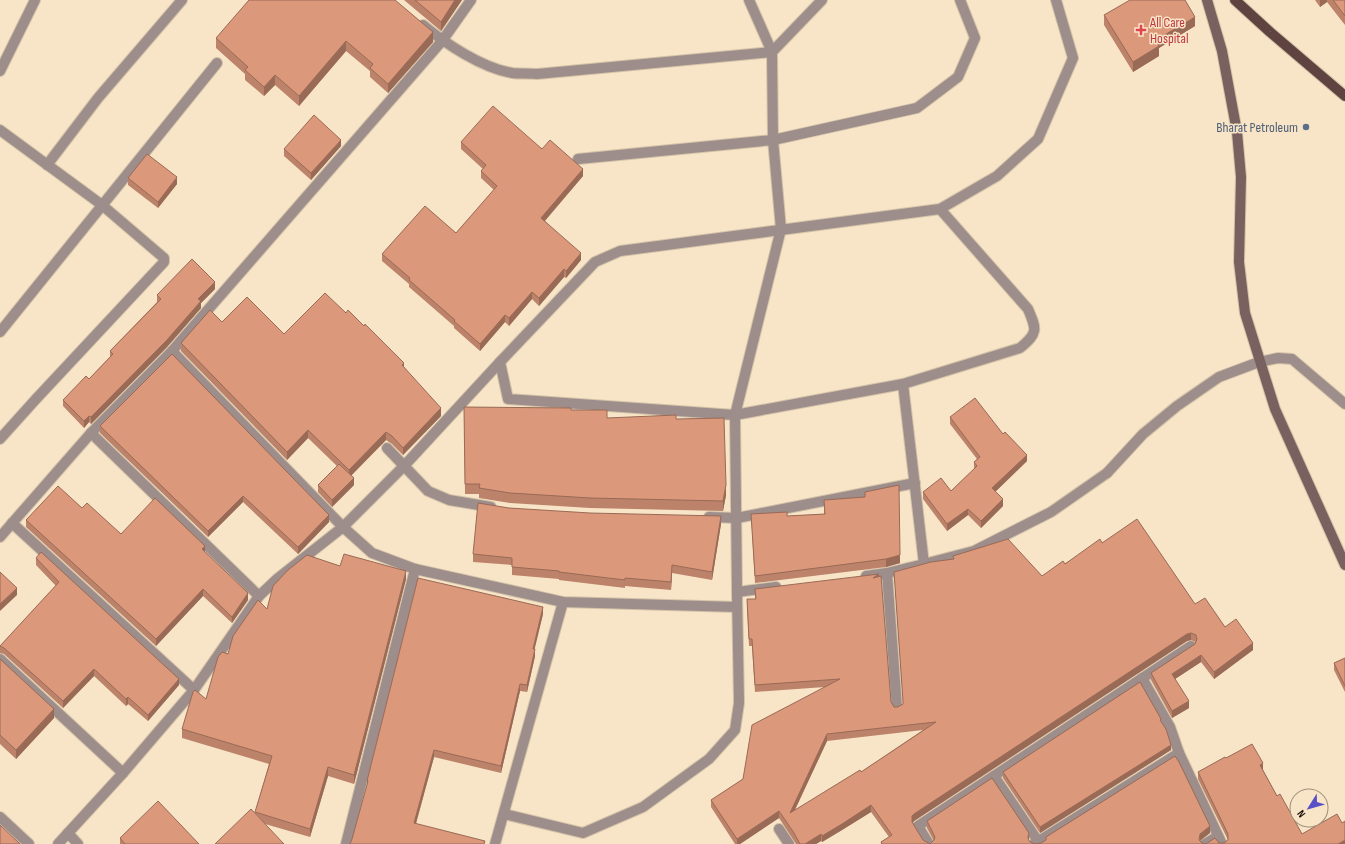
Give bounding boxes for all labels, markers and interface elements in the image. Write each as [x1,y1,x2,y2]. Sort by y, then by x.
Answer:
place label: All Care Hospital [1149,14,1189,47]
marker: All Care Hospital [1135,24,1147,36]
place label: Bharat Petroleum [1216,119,1298,136]
marker: Bharat Petroleum [1301,122,1311,132]
north arrow [1289,788,1329,828]
text: N [1294,807,1308,820]

